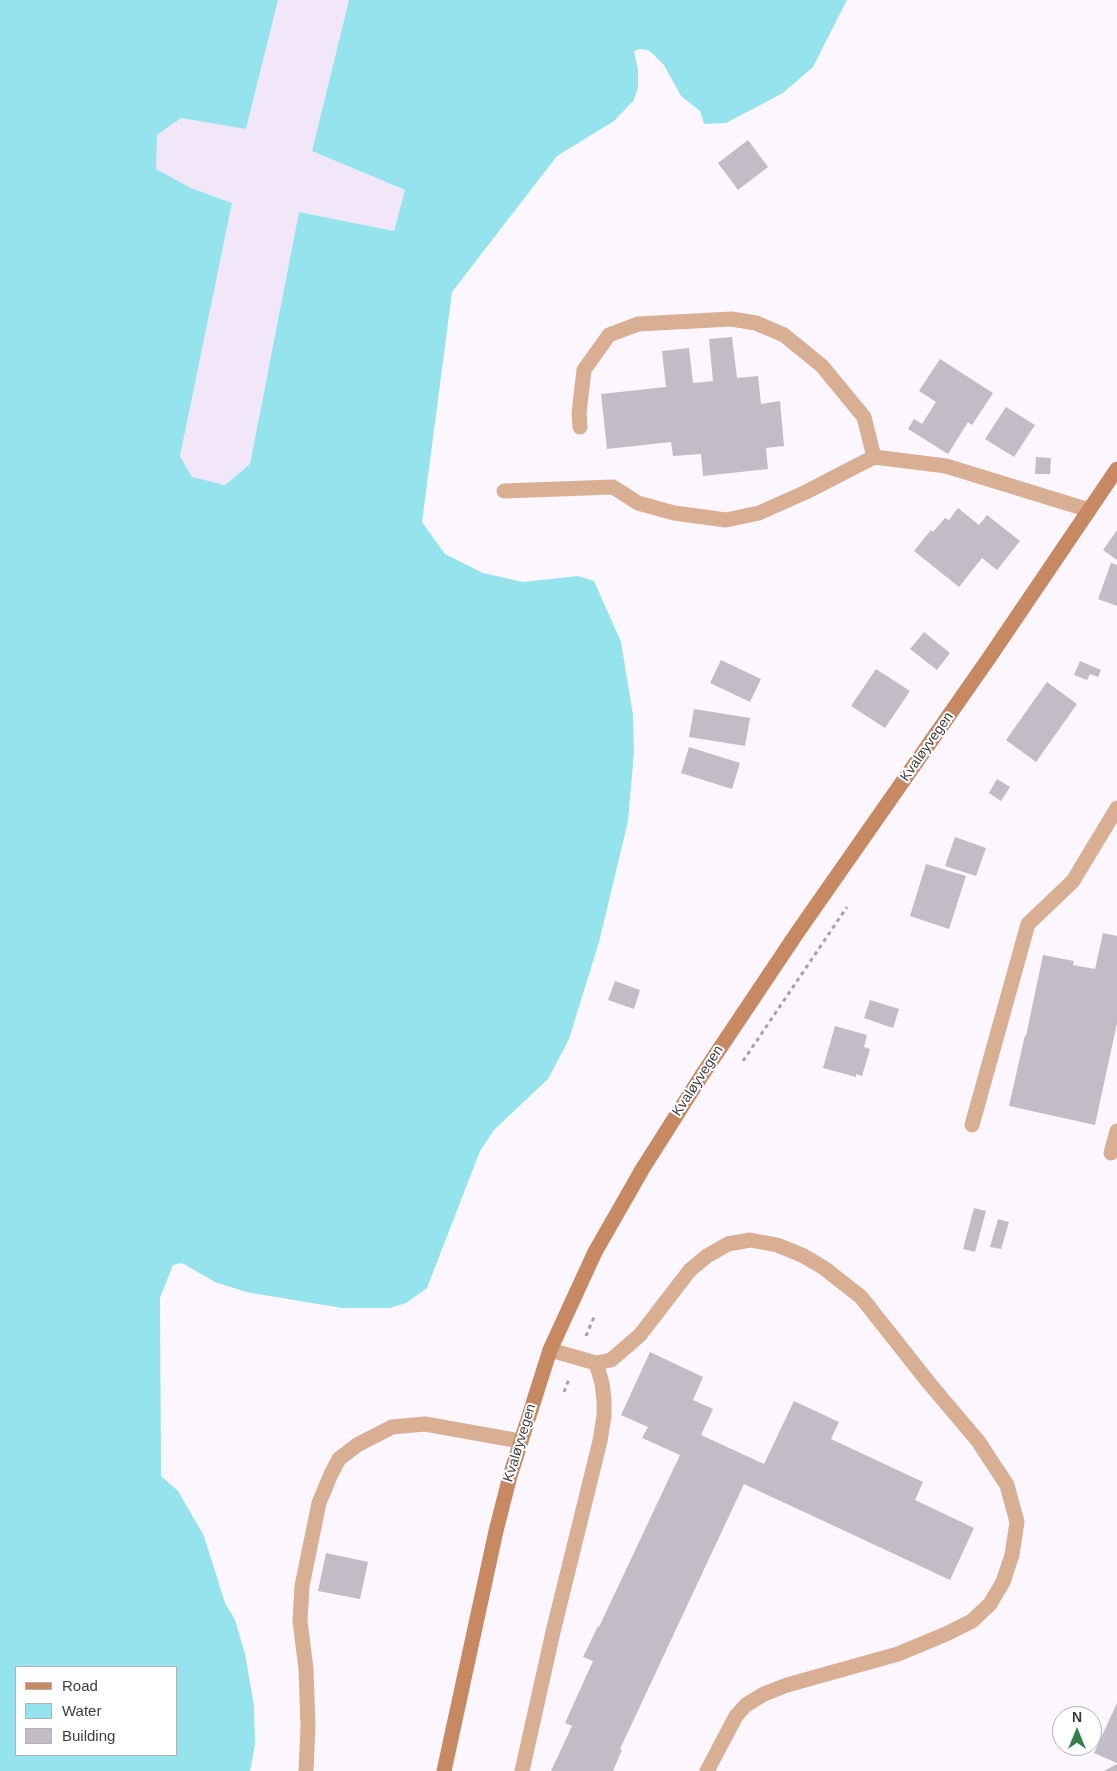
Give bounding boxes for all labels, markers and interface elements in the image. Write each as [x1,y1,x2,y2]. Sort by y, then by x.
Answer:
street label: Kvaløyvegen [897,709,957,785]
street label: Kvaløyvegen [669,1042,727,1120]
street label: Kvaløyvegen [500,1402,540,1484]
legend [15,1666,178,1756]
text: Road [62,1677,98,1694]
text: Water [62,1702,101,1719]
north arrow [1052,1706,1102,1756]
text: N [1072,1709,1082,1725]
text: Building [62,1727,115,1744]

